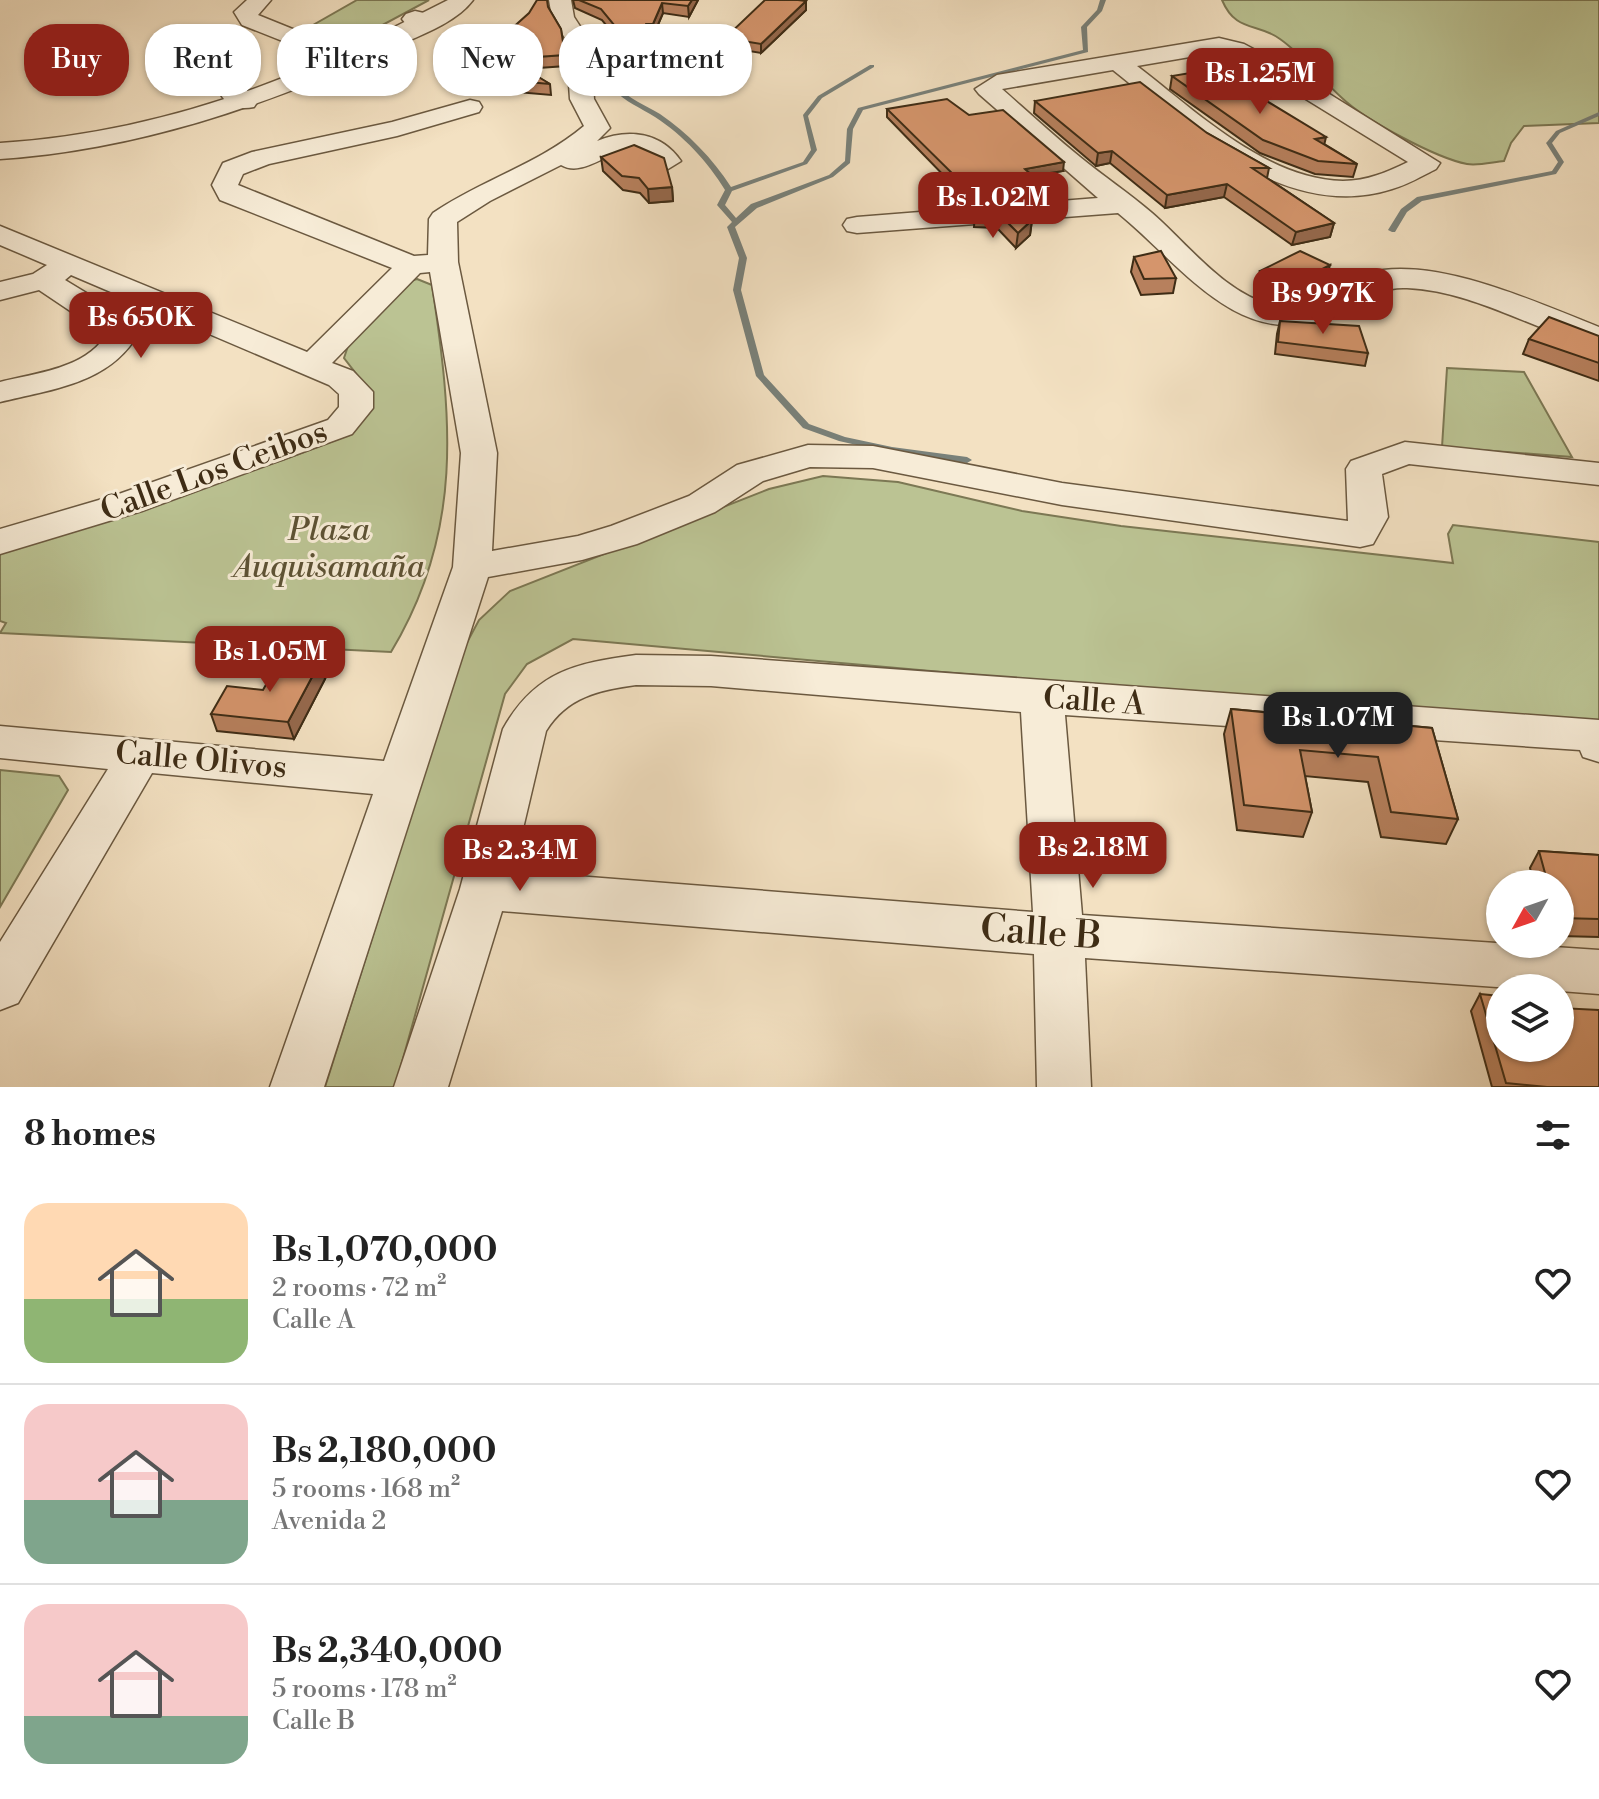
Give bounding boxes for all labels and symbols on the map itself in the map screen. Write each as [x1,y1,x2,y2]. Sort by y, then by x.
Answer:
pin: Bs 1.25M [1177,48,1343,116]
pin: Bs 1.02M [910,172,1076,240]
pin: Bs 997K [1249,268,1397,336]
pin: Bs 650K [67,292,215,360]
street label: Calle Los Ceibos [95,411,333,531]
park label: Plaza Auquisamaña [231,510,425,587]
pin: Bs 1.05M [187,626,353,694]
street label: Calle A [1042,677,1147,725]
pin: Bs 1.07M [1255,692,1421,760]
street label: Calle Olivos [114,733,288,787]
pin: Bs 2.18M [1010,822,1176,890]
pin: Bs 2.34M [437,825,603,893]
north arrow [1486,870,1574,958]
street label: Calle B [979,905,1103,961]

